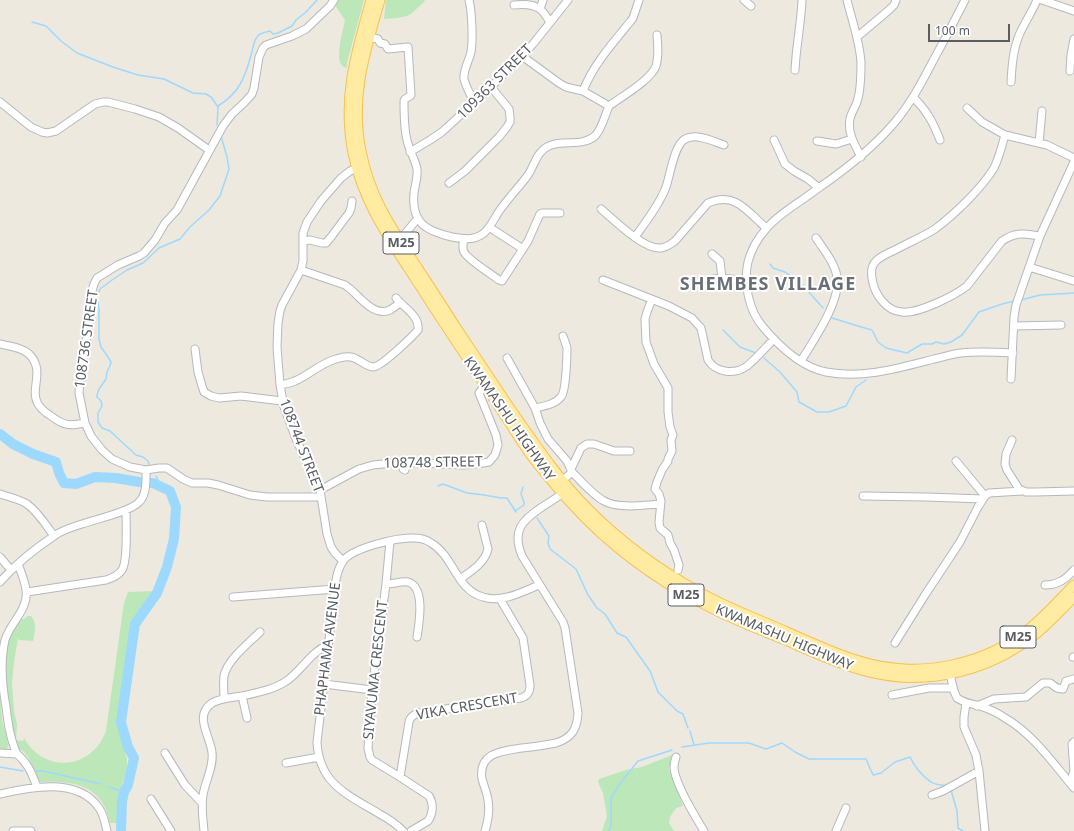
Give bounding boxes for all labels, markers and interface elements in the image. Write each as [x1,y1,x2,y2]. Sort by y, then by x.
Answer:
scale bar [930,16,1012,42]
text: 100 m [935,22,970,39]
street label: 109363 STREET [454,41,536,123]
road number: M25 [383,232,419,254]
district label: SHEMBES VILLAGE [680,274,856,296]
street label: 108736 STREET [72,289,102,389]
street label: KWAMASHU HIGHWAY [460,354,558,484]
street label: 108744 STREET [275,397,327,495]
street label: 108748 STREET [383,454,483,472]
street label: PHAPHAMA AVENUE [311,581,345,717]
road number: M25 [668,584,704,606]
street label: SIYAVUMA CRESCENT [360,600,392,740]
street label: KWAMASHU HIGHWAY [713,601,855,675]
road number: M25 [1000,626,1036,648]
street label: VIKA CRESCENT [415,690,519,724]

